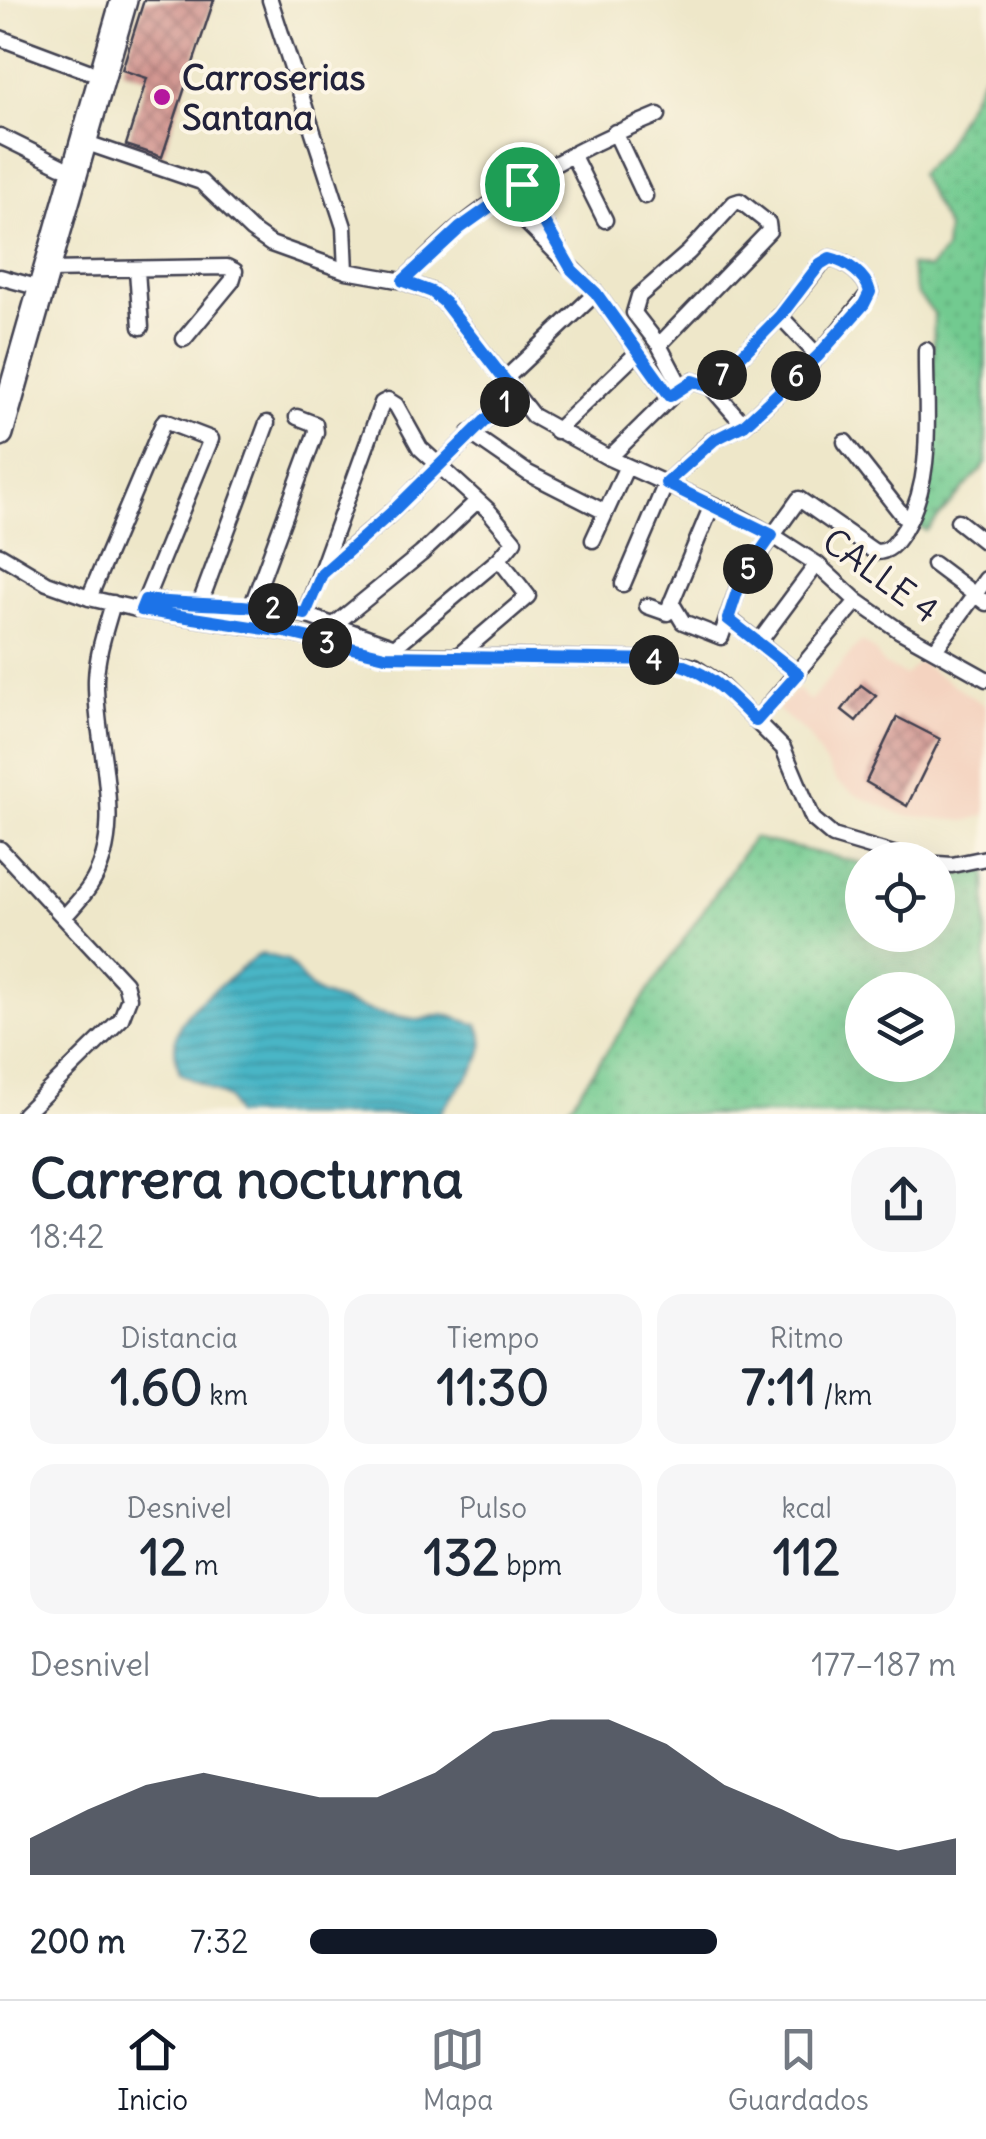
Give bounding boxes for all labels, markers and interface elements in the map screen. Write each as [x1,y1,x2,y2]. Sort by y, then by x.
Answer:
place label: Carroserias Santana [182,55,366,139]
marker: Carroserias Santana [151,86,173,108]
pin [480,142,565,227]
icon: arrive [495,157,550,212]
pin: 7 [697,350,747,400]
pin: 6 [771,351,821,401]
text: 7 [715,357,729,393]
text: 6 [788,358,804,394]
pin: 1 [480,377,530,427]
text: 1 [499,384,511,420]
street label: CALLE 4 [814,518,948,632]
pin: 5 [723,544,773,594]
text: 5 [740,551,756,587]
pin: 2 [248,583,298,633]
text: 2 [265,590,281,626]
pin: 3 [302,618,352,668]
text: 3 [319,625,335,661]
pin: 4 [629,635,679,685]
text: 4 [646,642,662,678]
map controls [845,842,955,1082]
button: locate [845,842,955,952]
button: layers [845,972,955,1082]
text: Carrera nocturna [30,1144,463,1213]
button: share [851,1147,956,1252]
text: 18:42 [30,1216,104,1257]
text: Distancia [121,1320,238,1356]
text: Tiempo [447,1320,539,1356]
text: Ritmo [770,1320,844,1356]
text: 1.60 [111,1356,203,1419]
text: 11:30 [437,1356,549,1419]
text: 7:11 [741,1356,817,1419]
text: km [203,1377,248,1413]
text: /km [817,1377,872,1413]
text: Desnivel [127,1490,232,1526]
text: Pulso [459,1490,527,1526]
text: kcal [781,1490,832,1526]
text: 12 [140,1526,187,1589]
text: 132 [424,1526,500,1589]
text: 112 [773,1526,840,1589]
text: m [187,1547,219,1583]
text: bpm [500,1547,562,1583]
text: Desnivel [30,1644,150,1685]
text: 177–187 m [811,1644,956,1685]
text: 200 m [30,1921,125,1962]
text: 7:32 [190,1921,249,1962]
tab: Inicio [117,2022,188,2118]
tab: Mapa [423,2022,493,2118]
tab: Guardados [728,2022,869,2118]

